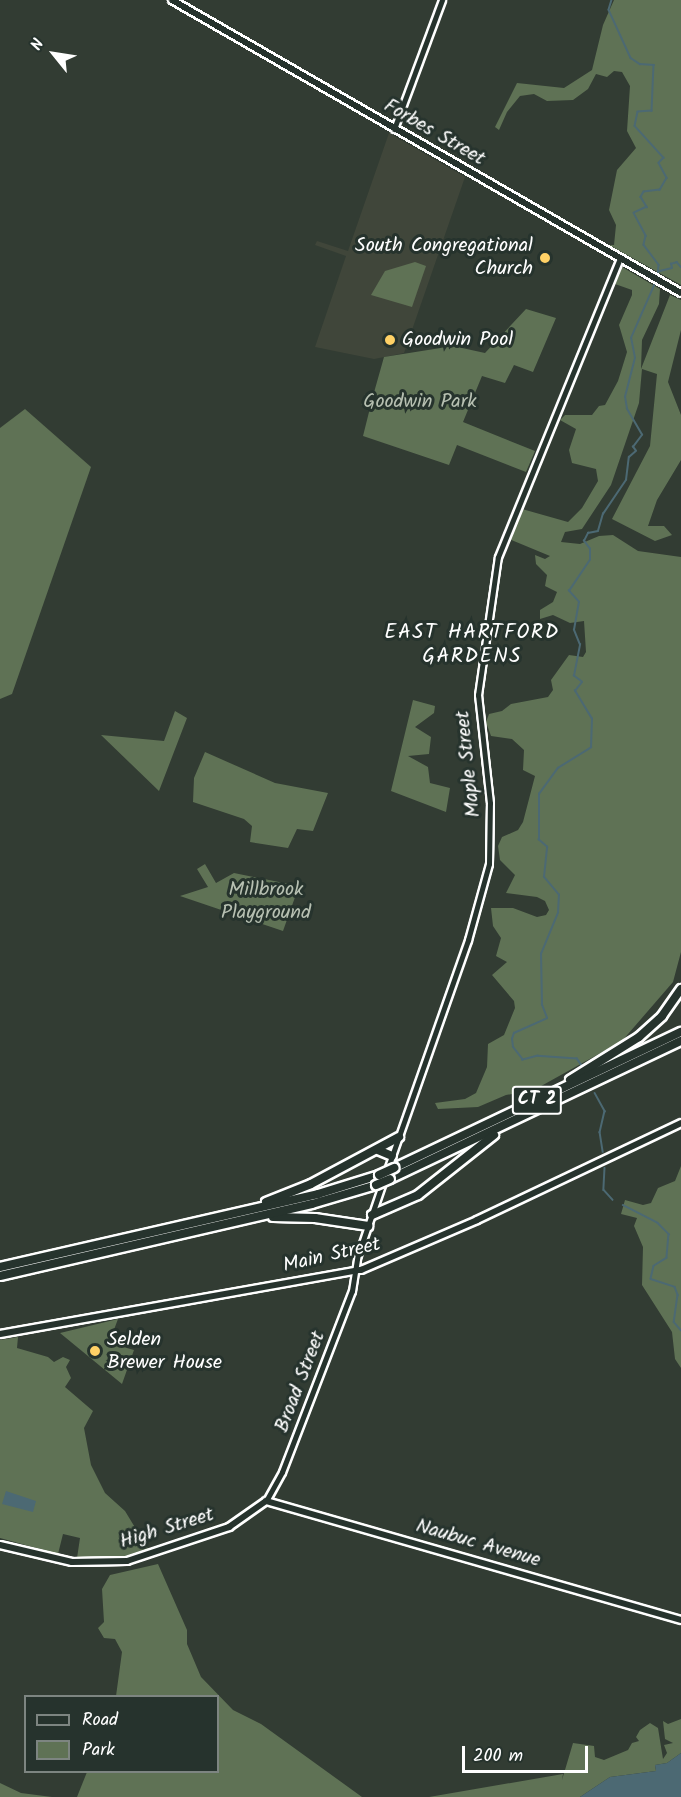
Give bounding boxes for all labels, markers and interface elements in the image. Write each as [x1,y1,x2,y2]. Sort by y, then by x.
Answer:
north arrow [24,24,84,84]
text: N [25,34,51,55]
street label: Forbes Street [379,94,489,172]
place label: South Congregational Church [355,234,533,281]
marker: South Congregational Church [538,251,552,265]
place label: Goodwin Pool [402,328,513,352]
marker: Goodwin Pool [383,333,397,347]
park label: Goodwin Park [363,390,477,414]
district label: EAST HARTFORD GARDENS [384,620,560,670]
street label: Maple Street [451,709,487,819]
park label: Millbrook Playground [221,878,311,925]
road number: CT 2 [512,1085,562,1115]
street label: Main Street [281,1233,383,1279]
place label: Selden Brewer House [107,1328,222,1375]
street label: Broad Street [271,1328,331,1436]
marker: Selden Brewer House [88,1344,102,1358]
street label: High Street [117,1503,217,1555]
street label: Naubuc Avenue [413,1515,543,1573]
legend [24,1695,219,1773]
text: Road [82,1706,118,1735]
scale bar [465,1734,591,1772]
text: Park [82,1736,115,1765]
text: 200 m [473,1742,523,1771]

